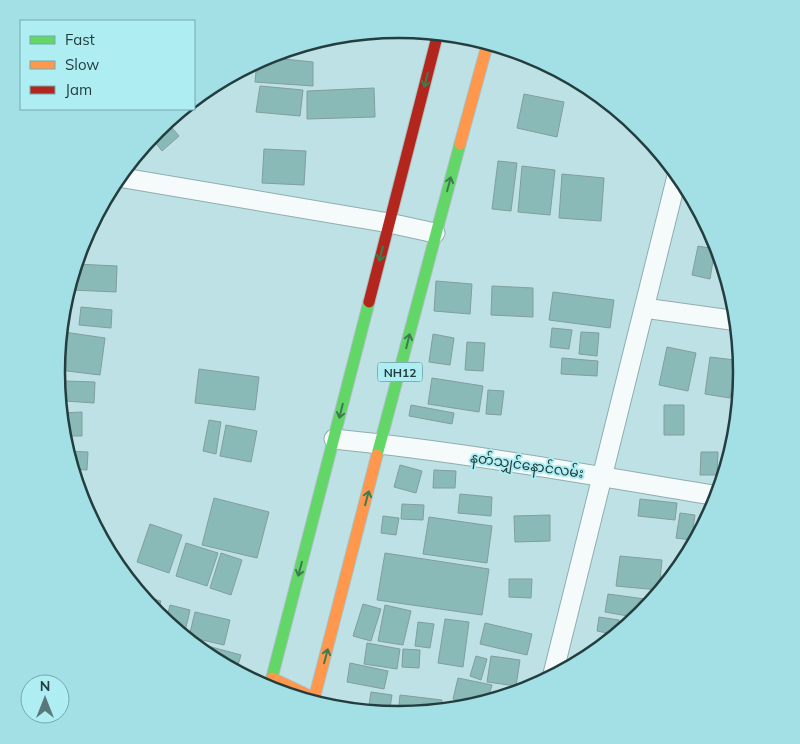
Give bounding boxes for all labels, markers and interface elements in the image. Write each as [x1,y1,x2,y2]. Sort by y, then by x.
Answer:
legend [20,20,195,110]
text: Fast [65,30,95,49]
text: Slow [65,55,99,74]
one-way arrow [421,71,430,87]
text: Jam [65,80,92,99]
one-way arrow [445,176,454,192]
one-way arrow [376,246,385,262]
one-way arrow [404,334,413,350]
road number: NH12 [378,362,422,382]
one-way arrow [336,403,345,419]
street label: နတ်သျှင်နောင်လမ်း [469,447,585,485]
one-way arrow [363,491,372,507]
one-way arrow [295,560,304,576]
one-way arrow [321,648,331,664]
north arrow [20,674,70,724]
text: N [40,677,50,695]

